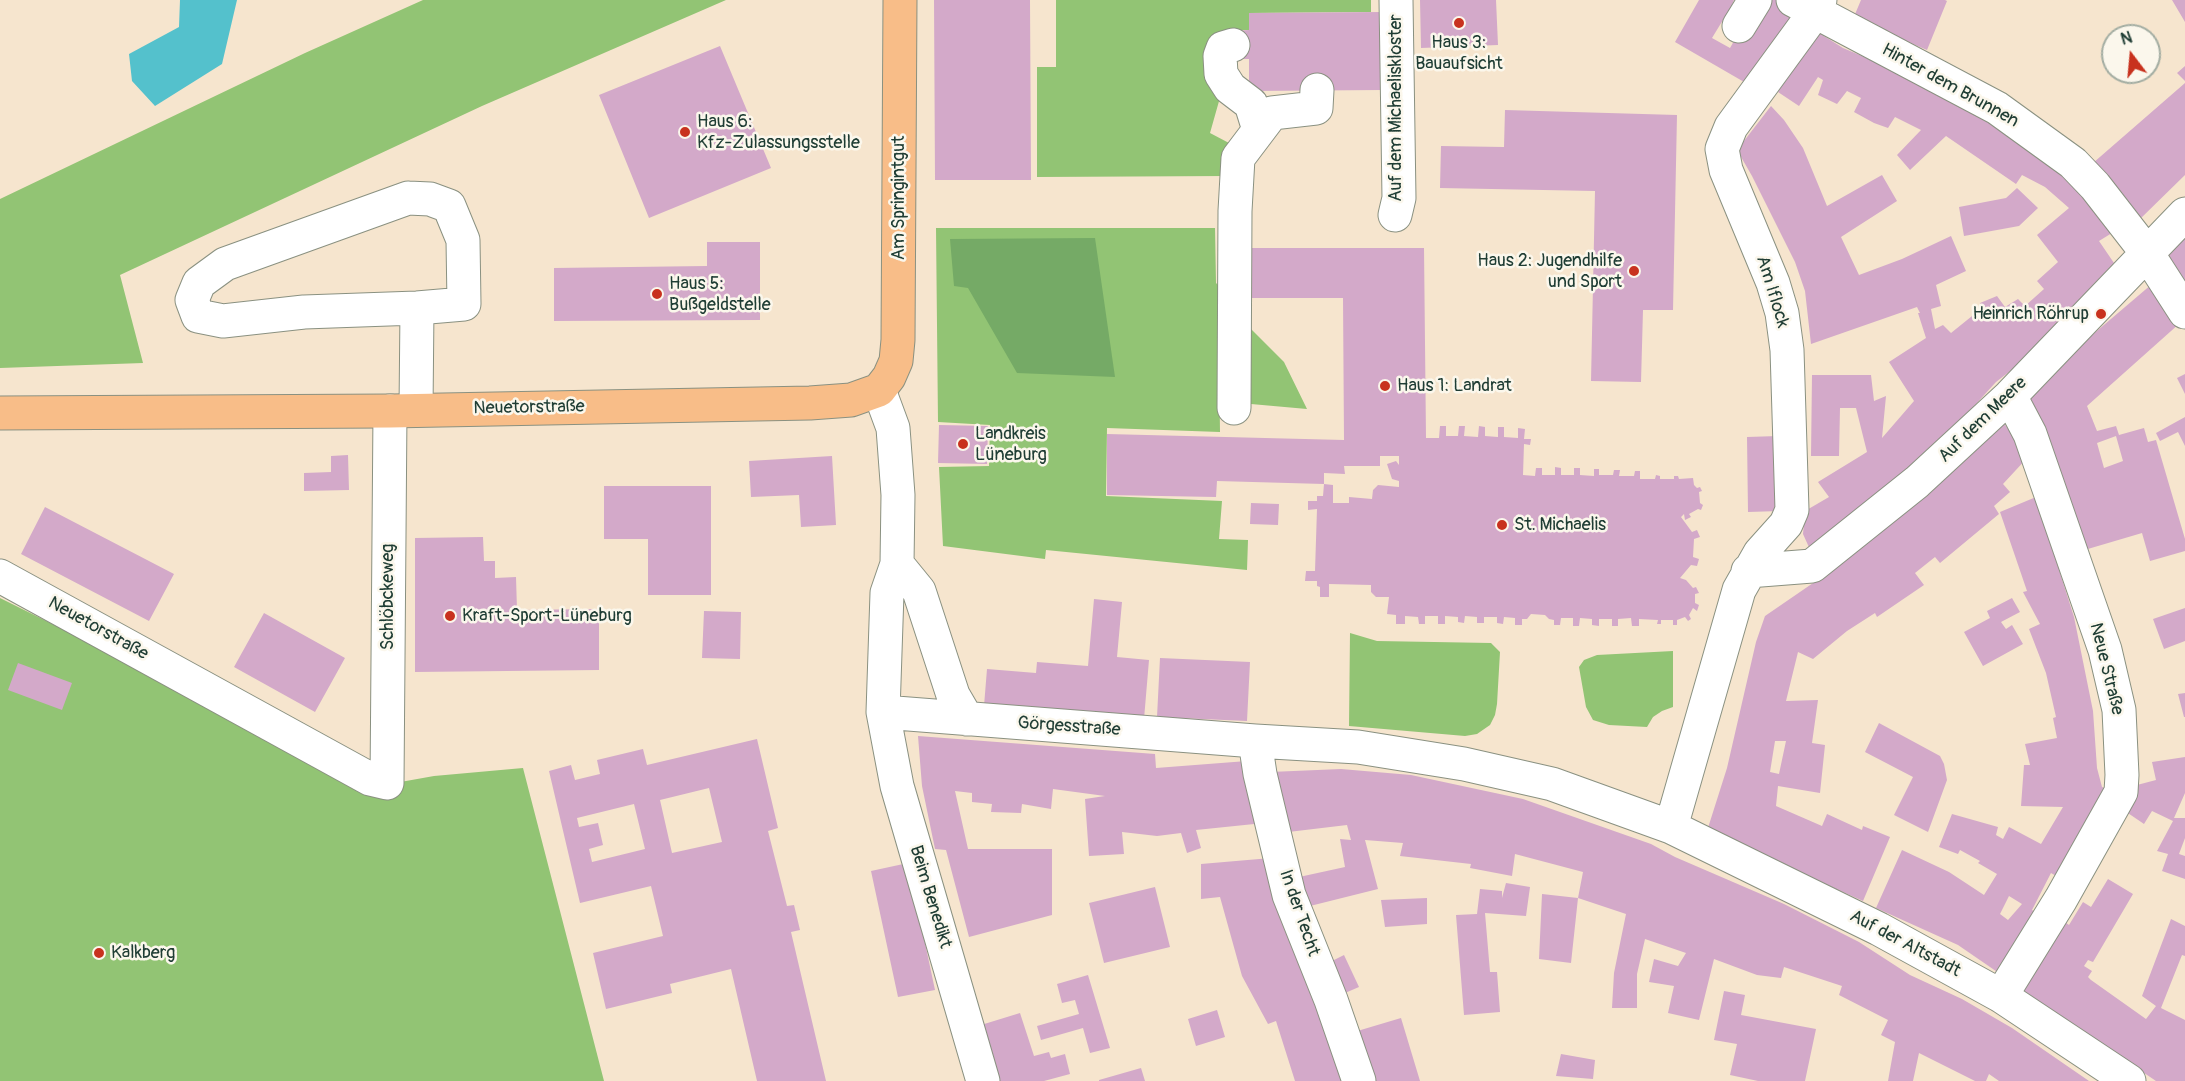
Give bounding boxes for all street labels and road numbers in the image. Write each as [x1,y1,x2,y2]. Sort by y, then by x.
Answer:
street label: Auf dem Michaeliskloster [1385,14,1407,202]
street label: Hinter dem Brunnen [1878,39,2022,133]
street label: Am Springintgut [888,136,910,260]
street label: Am Iflock [1751,253,1793,331]
street label: Auf dem Meere [1934,372,2032,468]
street label: Neuetorstraße [473,396,585,420]
street label: Schlöbckeweg [377,544,399,650]
street label: Neuetorstraße [44,593,152,665]
street label: Neue Straße [2084,621,2128,717]
street label: Görgesstraße [1017,713,1121,741]
street label: Beim Benedikt [904,843,956,951]
street label: In der Techt [1274,867,1324,959]
street label: Auf der Altstadt [1846,906,1964,982]

